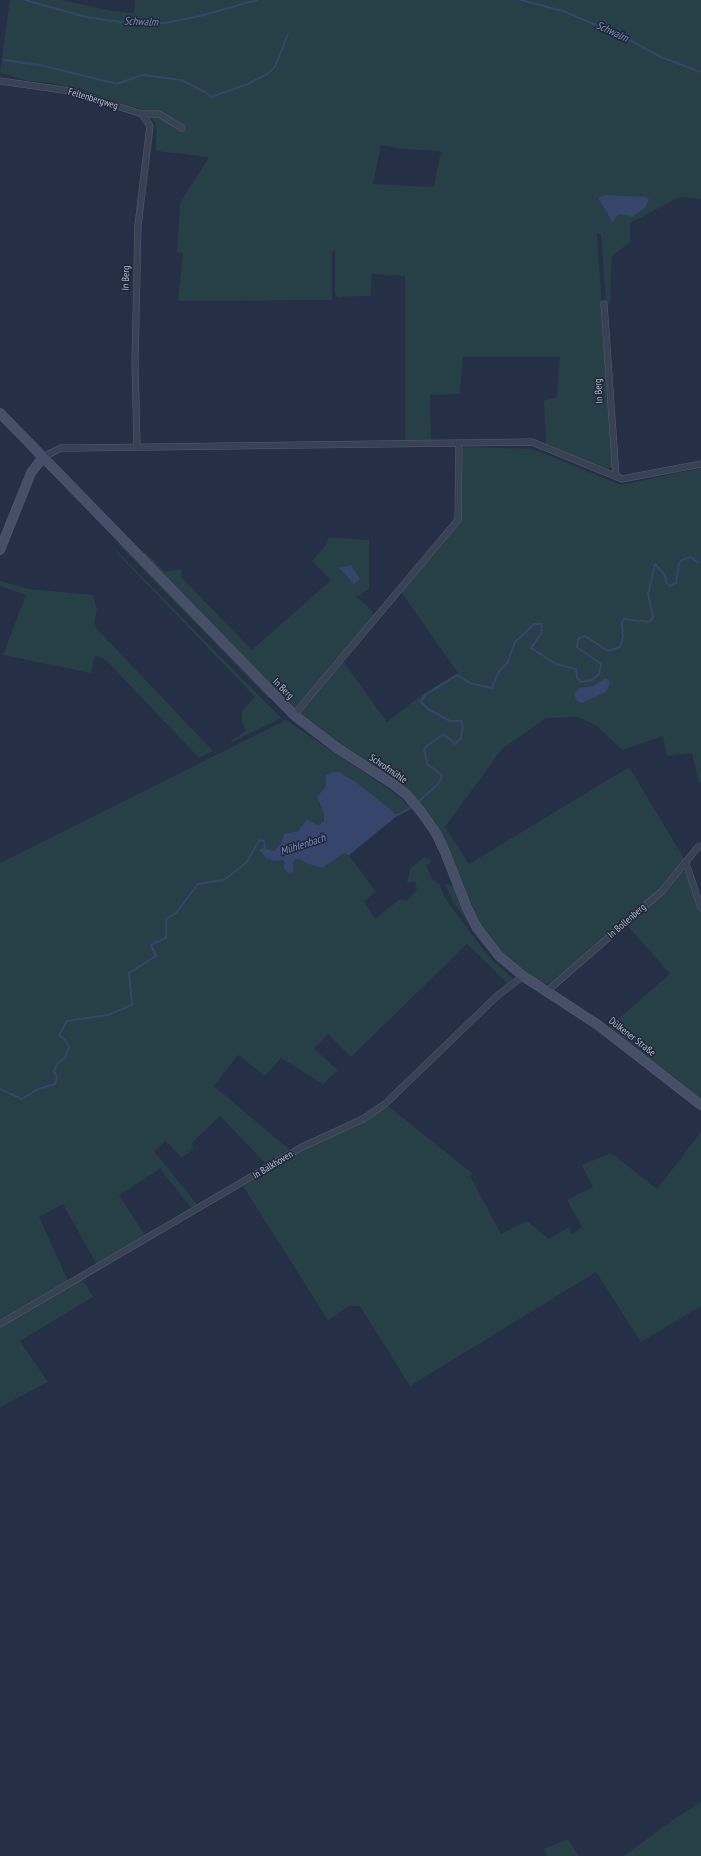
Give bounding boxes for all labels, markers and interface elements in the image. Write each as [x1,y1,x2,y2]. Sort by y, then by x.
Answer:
water label: Schwalm [124,15,158,29]
water label: Schwalm [594,19,630,45]
street label: Feltenbergweg [67,86,119,112]
street label: In Berg [120,265,132,291]
street label: In Berg [592,378,606,404]
street label: In Berg [270,676,296,702]
street label: Schrofmühle [367,752,409,786]
water label: Mühlenbach [279,832,327,858]
street label: In Bollenberg [605,901,649,941]
street label: Dülkener Straße [606,1015,658,1059]
street label: In Balkhoven [251,1148,295,1182]

